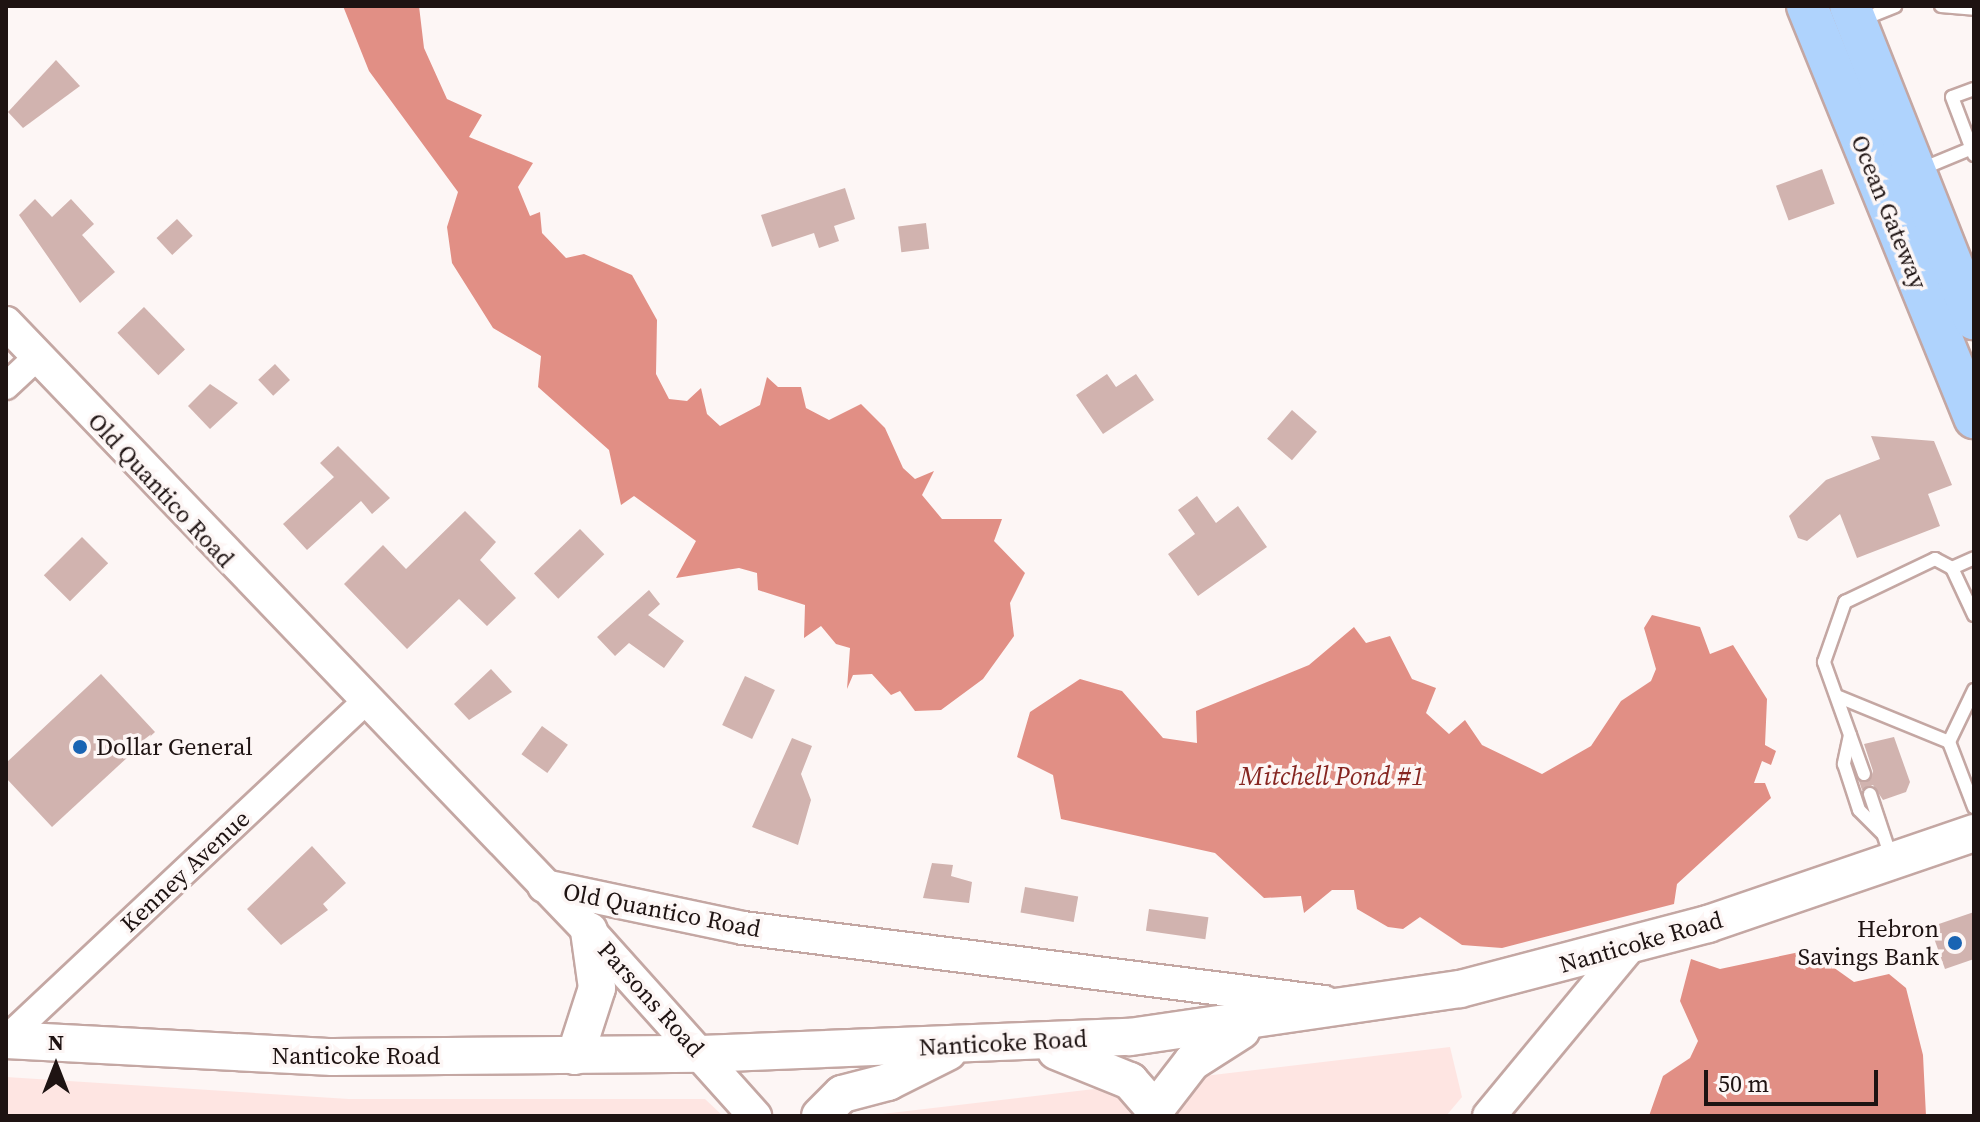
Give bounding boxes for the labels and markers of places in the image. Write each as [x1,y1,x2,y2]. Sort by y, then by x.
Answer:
place label: Dollar General [96,733,253,761]
marker: Dollar General [71,738,89,756]
place label: Hebron Savings Bank [1798,915,1939,971]
marker: Hebron Savings Bank [1946,934,1964,952]

